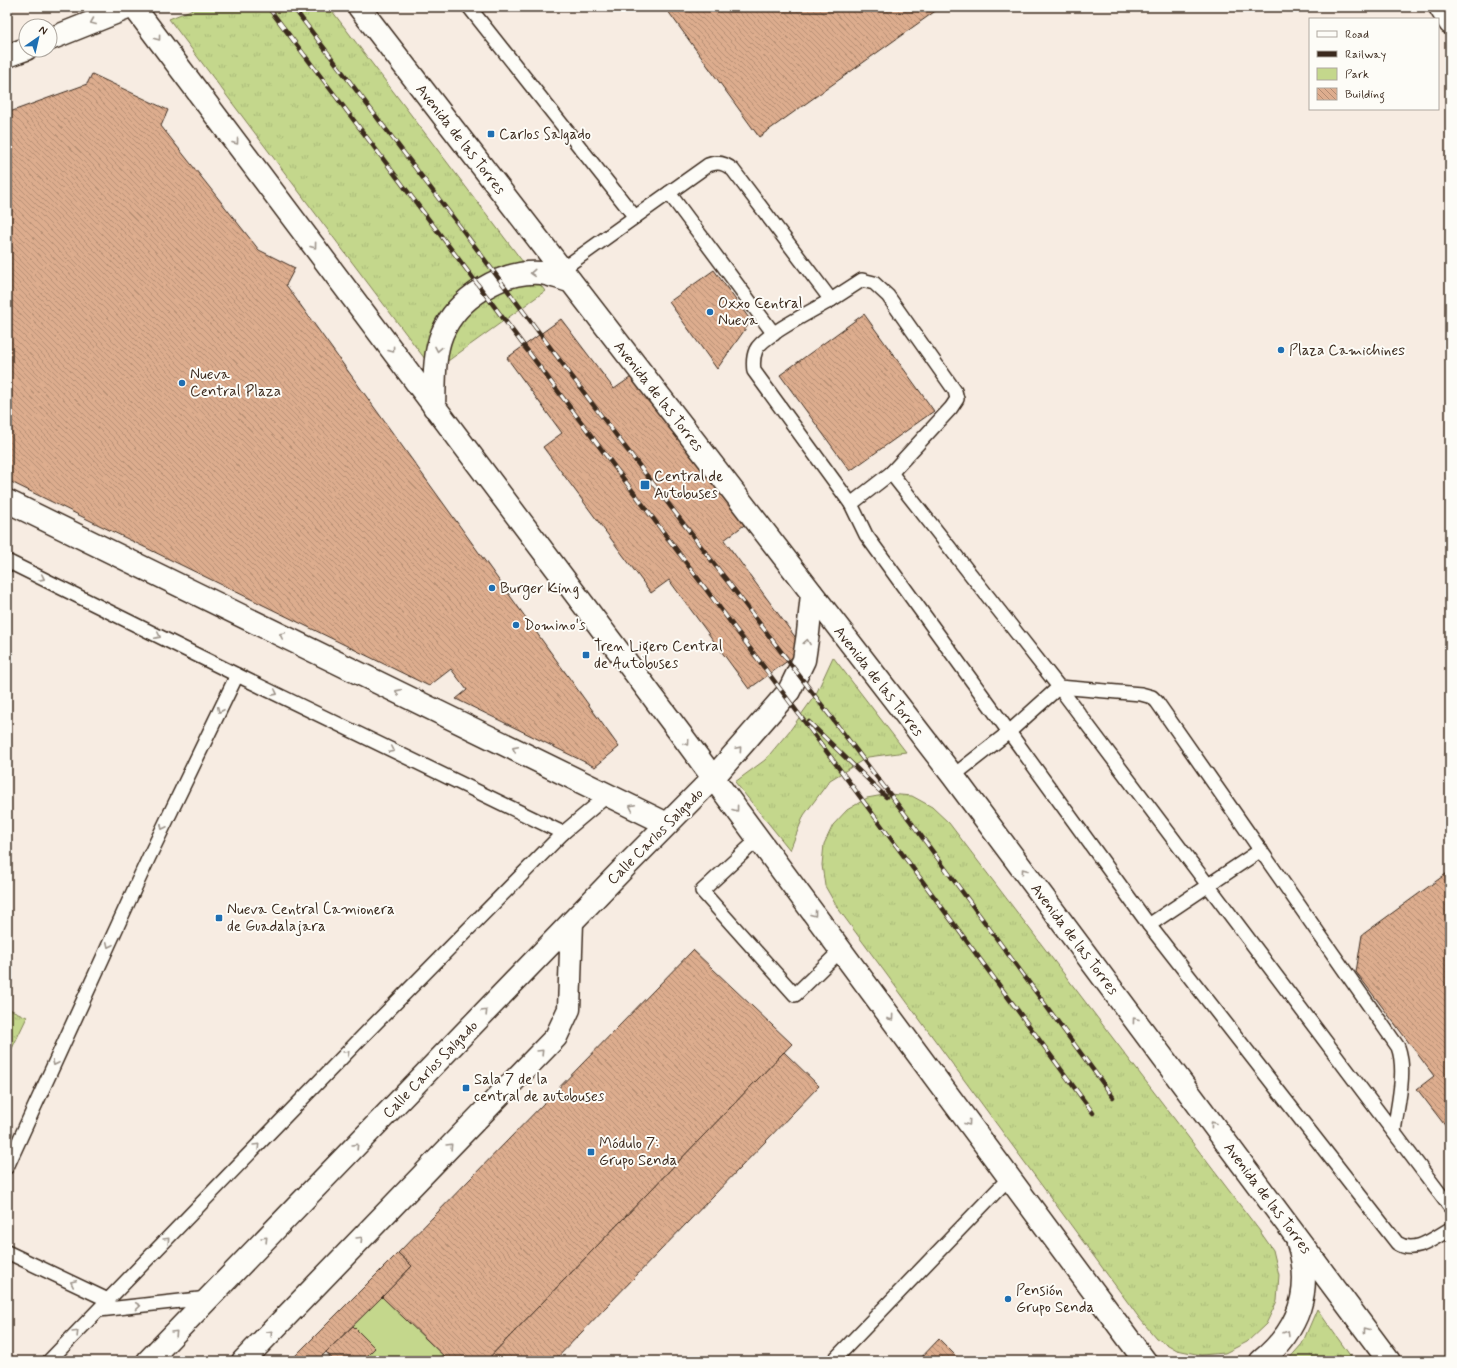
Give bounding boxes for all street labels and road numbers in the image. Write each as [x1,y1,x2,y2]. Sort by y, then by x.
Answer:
street label: Avenida de las Torres [411,80,510,199]
street label: Avenida de las Torres [609,337,708,456]
street label: Avenida de las Torres [829,622,928,741]
street label: Calle Carlos Salgado [603,784,708,889]
street label: Avenida de las Torres [1026,880,1123,1000]
street label: Calle Carlos Salgado [379,1016,483,1123]
street label: Avenida de las Torres [1219,1139,1316,1259]

